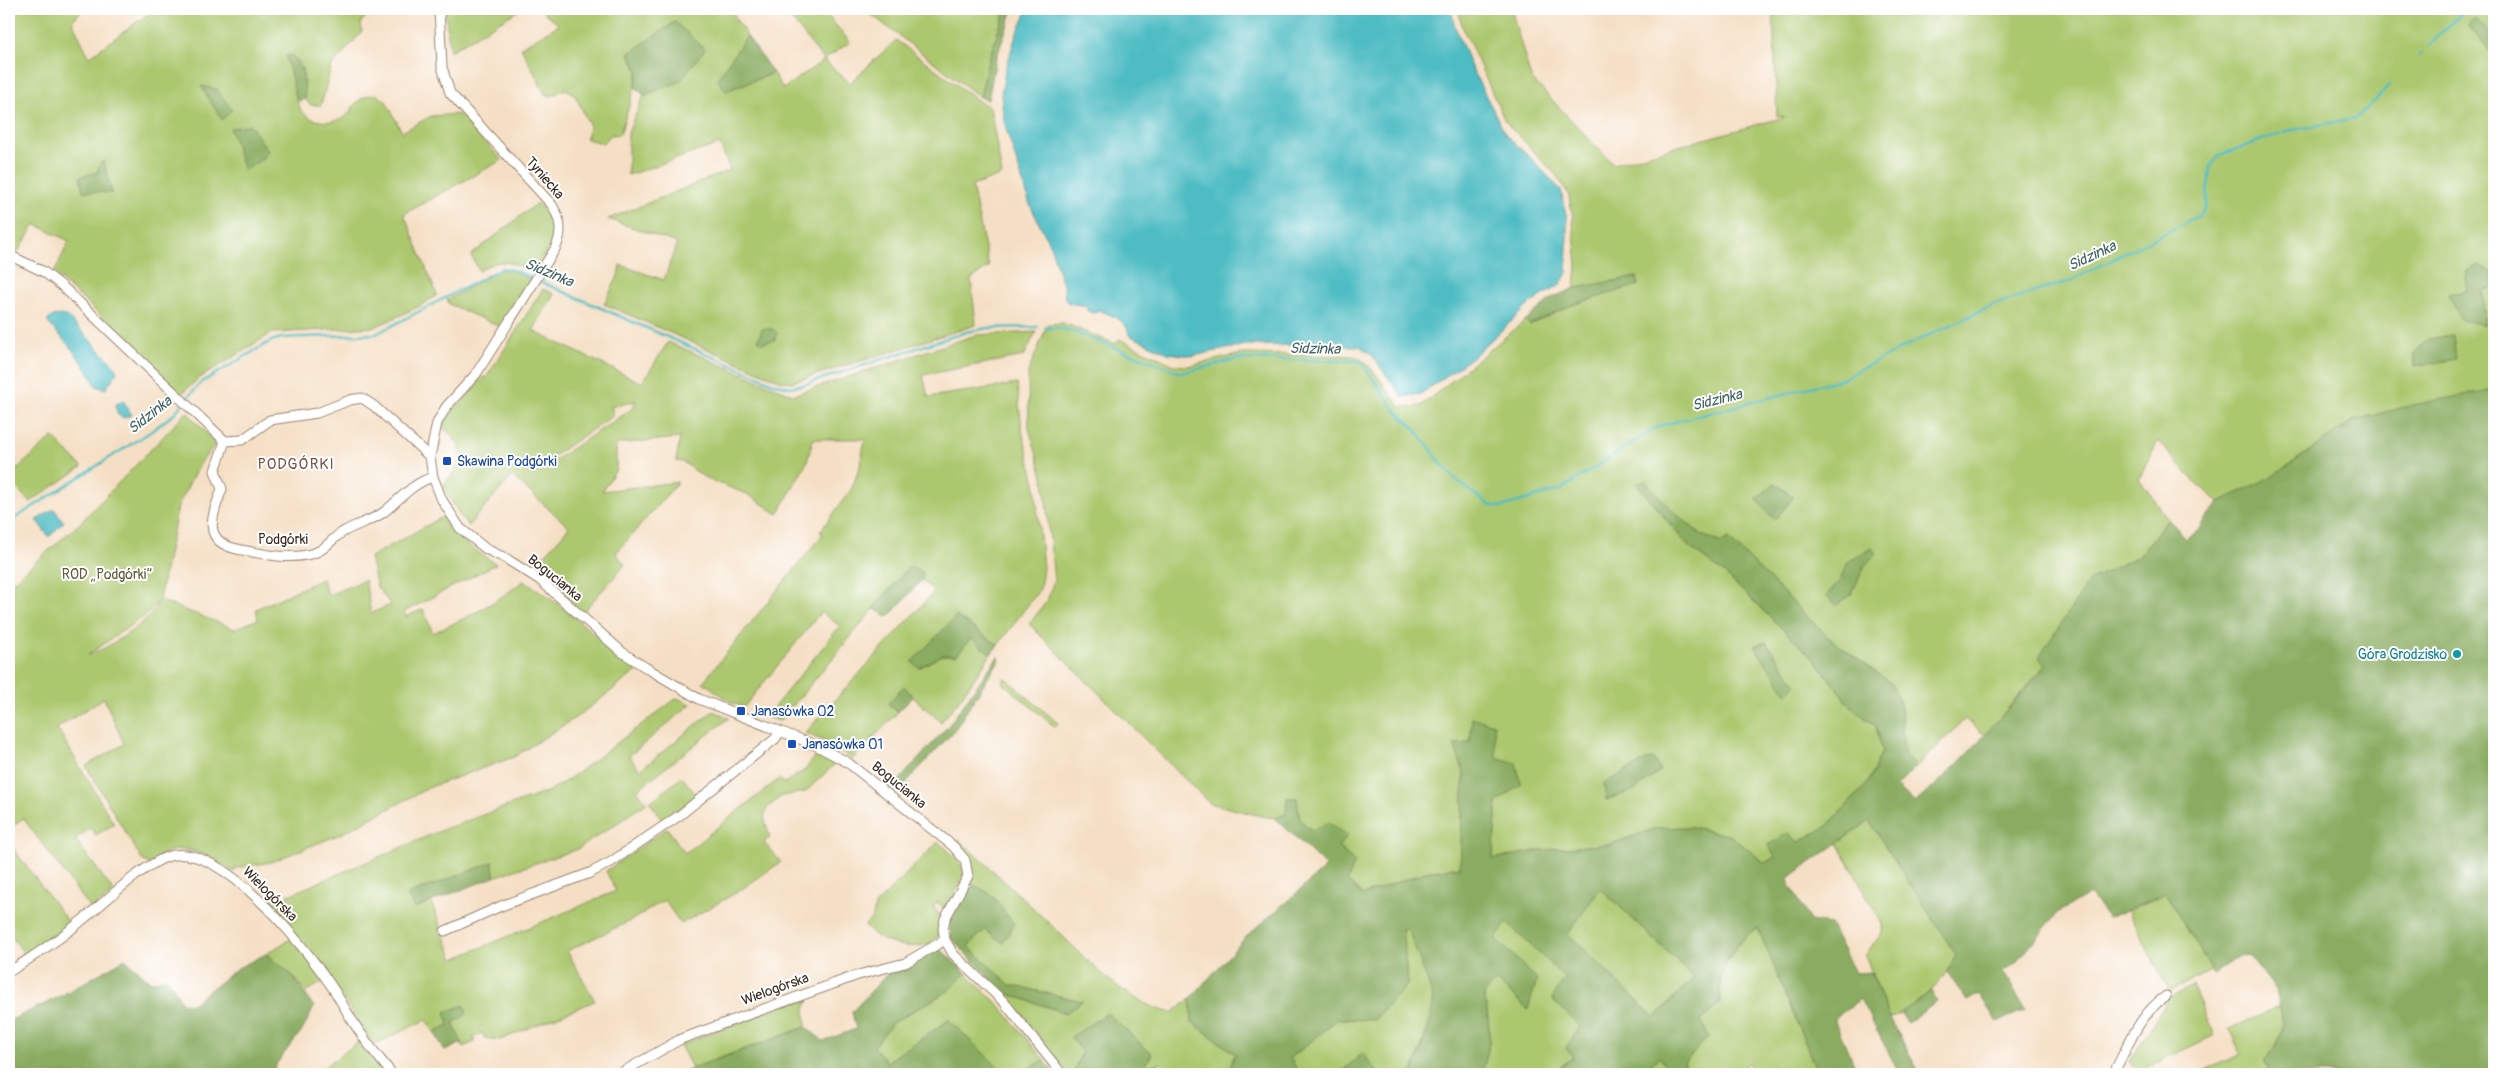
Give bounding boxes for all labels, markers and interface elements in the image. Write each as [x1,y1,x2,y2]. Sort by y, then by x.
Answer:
street label: Tyniecka [522,154,568,202]
water label: Sidzinka [2065,236,2120,275]
water label: Sidzinka [522,254,577,292]
water label: Sidzinka [1289,339,1342,359]
water label: Sidzinka [1690,384,1745,415]
water label: Sidzinka [124,391,177,438]
place label: Skawina Podgórki [457,453,557,470]
district label: PODGÓRKI [257,455,335,474]
marker: Skawina Podgórki [441,455,453,467]
street label: Podgórki [258,531,309,548]
street label: Bogucianka [524,551,586,605]
park label: ROD „Podgórki” [62,566,152,583]
place label: Góra Grodzisko [2358,646,2447,663]
marker: Góra Grodzisko [2451,648,2463,660]
place label: Janasówka 02 [751,703,835,720]
marker: Janasówka 02 [735,705,747,717]
place label: Janasówka 01 [802,736,883,753]
marker: Janasówka 01 [786,738,798,750]
street label: Bogucianka [868,758,930,812]
street label: Wielogórska [239,863,301,925]
street label: Wielogórska [739,969,811,1009]

